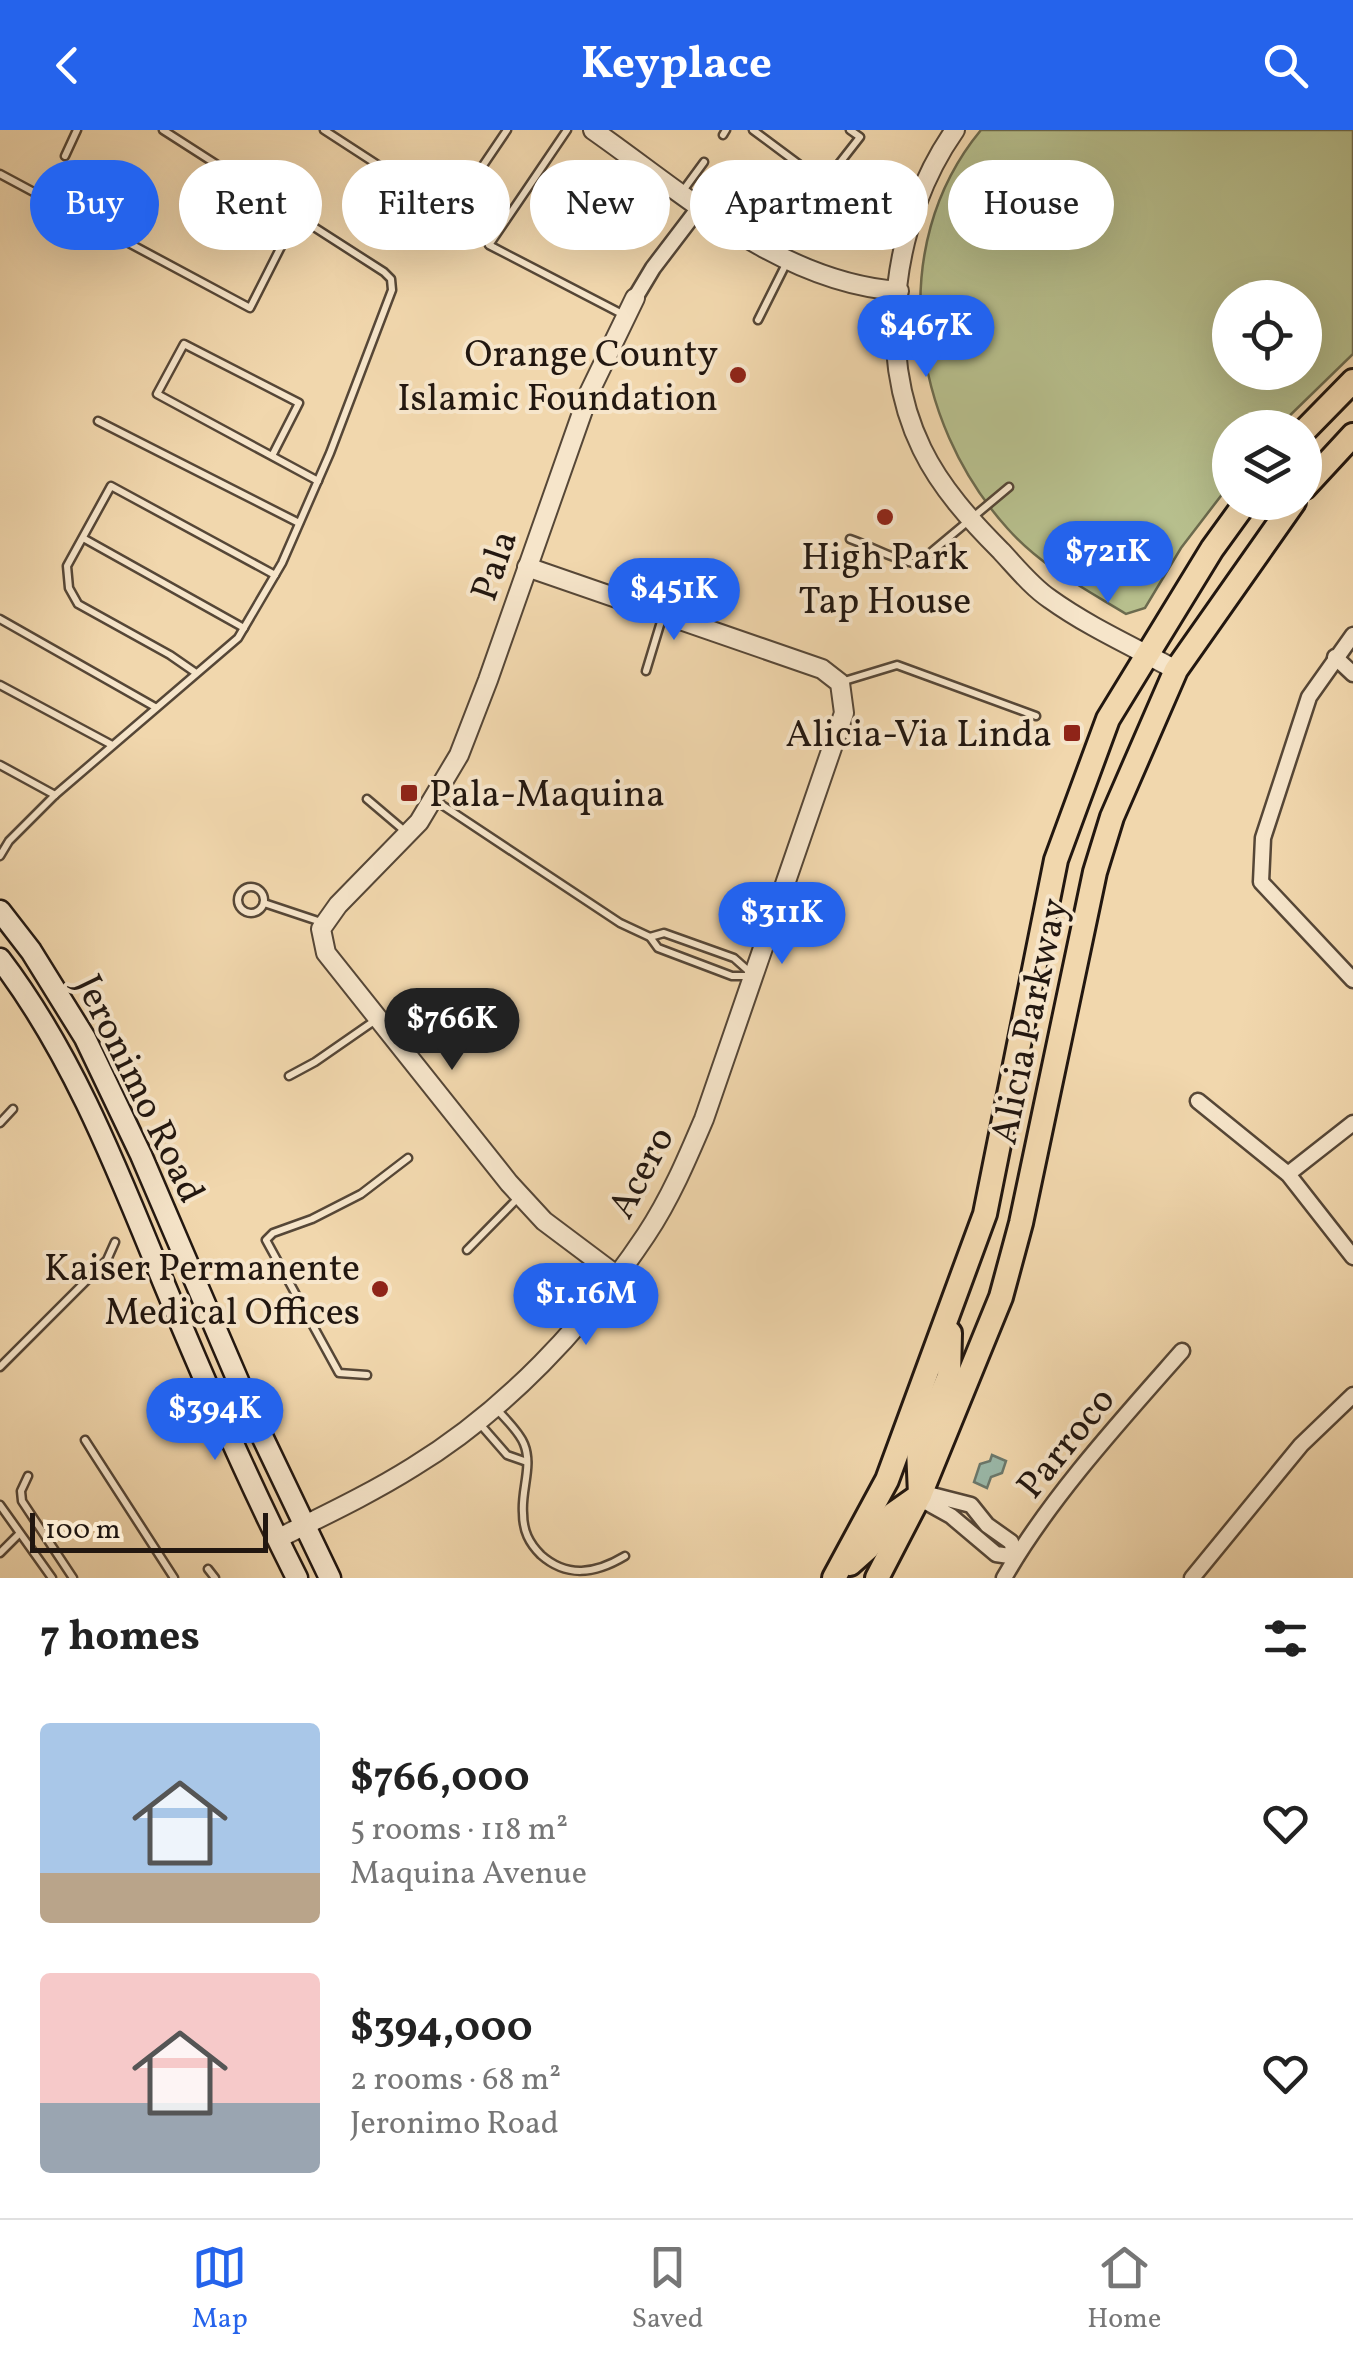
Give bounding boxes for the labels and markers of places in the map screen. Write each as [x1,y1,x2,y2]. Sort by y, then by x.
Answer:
pin: $467K [856,295,996,380]
place label: Orange County Islamic Foundation [397,330,718,427]
marker: Orange County Islamic Foundation [727,364,749,386]
marker: High Park Tap House [874,506,896,528]
pin: $721K [1038,521,1178,606]
place label: High Park Tap House [799,533,971,630]
pin: $451K [604,558,744,643]
place label: Alicia-Via Linda [785,710,1052,763]
marker: Alicia-Via Linda [1061,722,1083,744]
place label: Pala-Maquina [429,770,665,823]
marker: Pala-Maquina [398,782,420,804]
pin: $311K [712,882,852,967]
pin: $766K [382,988,522,1073]
place label: Kaiser Permanente Medical Offices [44,1244,360,1341]
pin: $1.16M [505,1263,667,1348]
marker: Kaiser Permanente Medical Offices [369,1278,391,1300]
pin: $394K [145,1378,285,1463]

